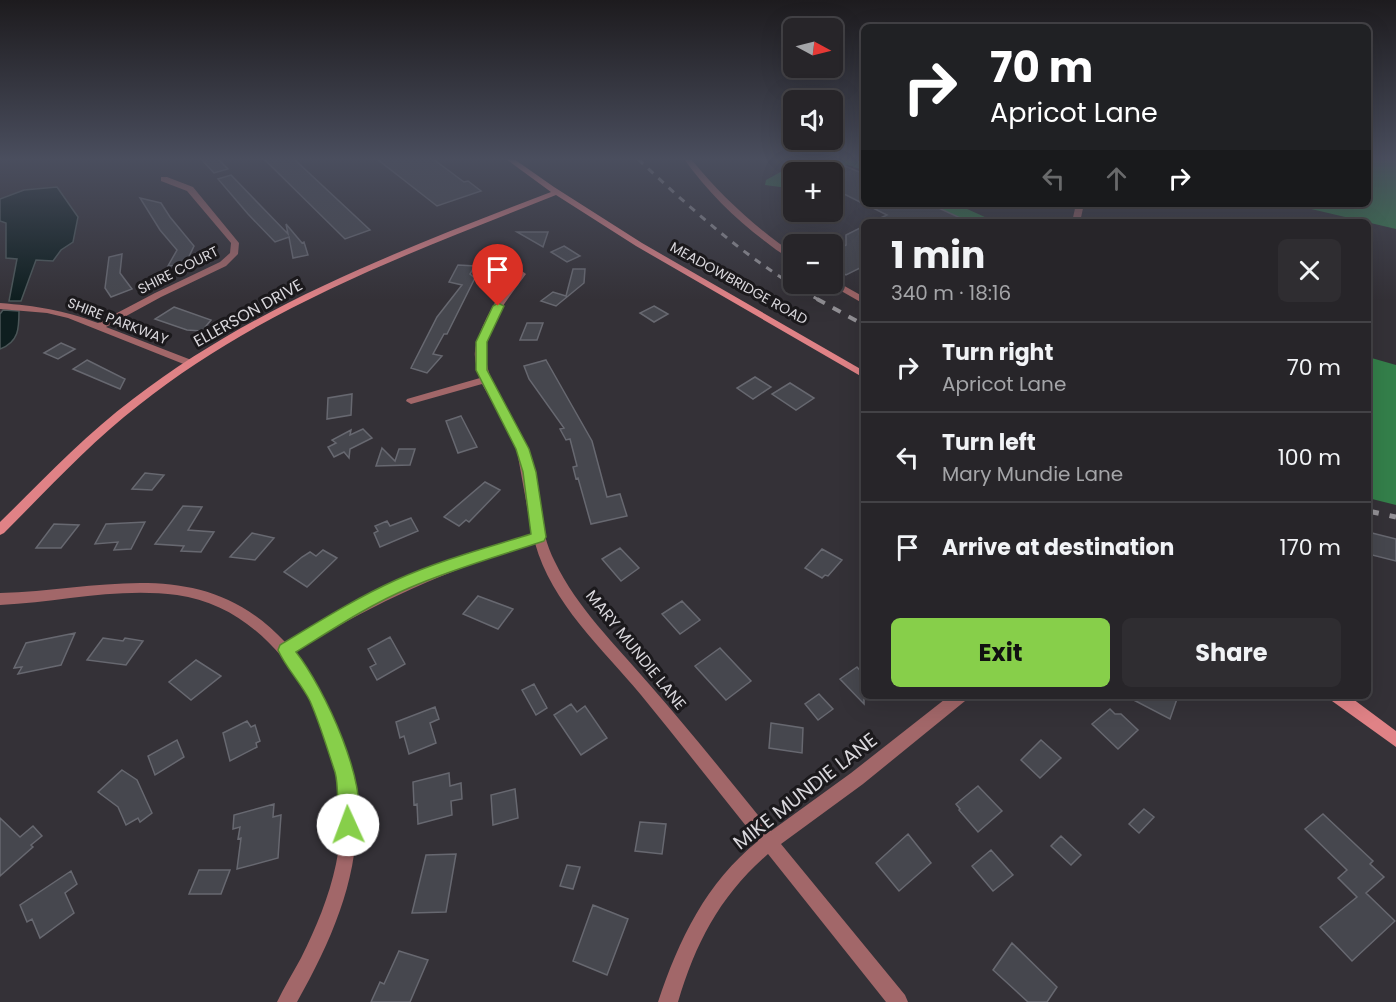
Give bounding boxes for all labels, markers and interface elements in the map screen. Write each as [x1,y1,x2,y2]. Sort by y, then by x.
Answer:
north arrow [783,18,843,78]
map controls [783,18,843,294]
text: 70 m [990,38,1093,97]
icon: right [891,48,969,126]
button: sound [783,90,843,150]
text: Apricot Lane [990,94,1158,131]
button: + [783,162,843,222]
icon: left [1037,162,1070,195]
icon: ahead [1100,162,1133,195]
icon: right [1163,162,1196,195]
text: 1 min [891,230,985,281]
button: − [783,234,843,294]
street label: MEADOWBRIDGE ROAD [667,237,811,329]
button: close [1278,239,1341,302]
street label: SHIRE COURT [134,241,222,299]
pin [472,244,523,306]
icon: arrive [481,253,514,286]
street label: ELLERSON DRIVE [189,273,307,353]
text: 340 m · 18:16 [891,279,1011,307]
street label: SHIRE PARKWAY [65,293,171,349]
text: Turn right [942,337,1053,368]
icon: right [891,351,924,384]
text: 70 m [1287,352,1341,383]
text: Apricot Lane [942,370,1066,398]
text: Turn left [942,427,1036,458]
icon: left [891,441,924,474]
text: 100 m [1278,442,1341,473]
text: Mary Mundie Lane [942,460,1123,488]
icon: arrive [891,531,924,564]
text: Arrive at destination [942,532,1174,563]
text: 170 m [1280,532,1341,563]
street label: MARY MUNDIE LANE [580,585,692,715]
button: Exit [891,618,1110,687]
button: Share [1122,618,1341,687]
street label: MIKE MUNDIE LANE [727,726,883,856]
position arrow [316,793,380,857]

